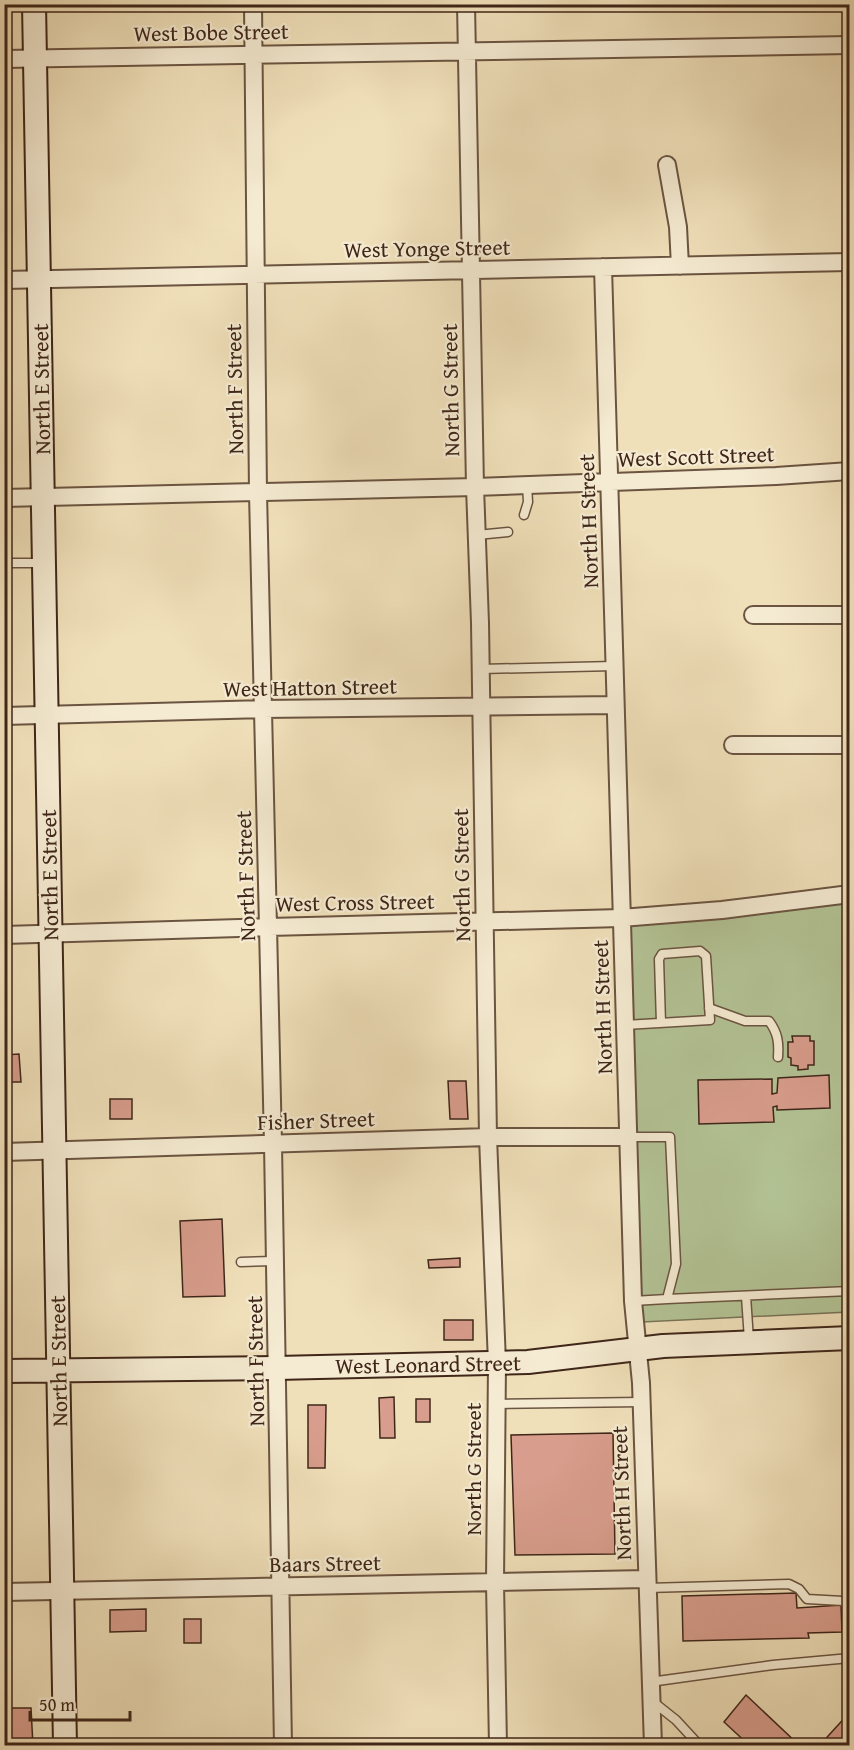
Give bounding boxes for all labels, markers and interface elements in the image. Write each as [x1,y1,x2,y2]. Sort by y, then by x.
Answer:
street label: West Bobe Street [133,15,289,49]
street label: West Yonge Street [343,231,511,265]
street label: North E Street [24,323,58,455]
street label: North F Street [217,323,251,455]
street label: North G Street [433,323,467,457]
street label: West Scott Street [617,437,775,475]
street label: North H Street [570,453,606,589]
street label: West Hatton Street [223,669,398,705]
street label: North G Street [444,808,478,942]
street label: North E Street [32,809,66,941]
street label: North F Street [227,810,263,942]
street label: West Cross Street [275,885,435,919]
street label: North H Street [584,939,620,1075]
street label: Fisher Street [257,1102,376,1138]
street label: North E Street [41,1295,75,1427]
street label: North F Street [238,1295,272,1427]
street label: West Leonard Street [335,1346,521,1382]
street label: North G Street [457,1402,489,1536]
street label: North H Street [603,1425,639,1561]
street label: Baars Street [269,1546,381,1580]
scale bar [30,1684,130,1722]
text: 50 m [39,1691,75,1718]

